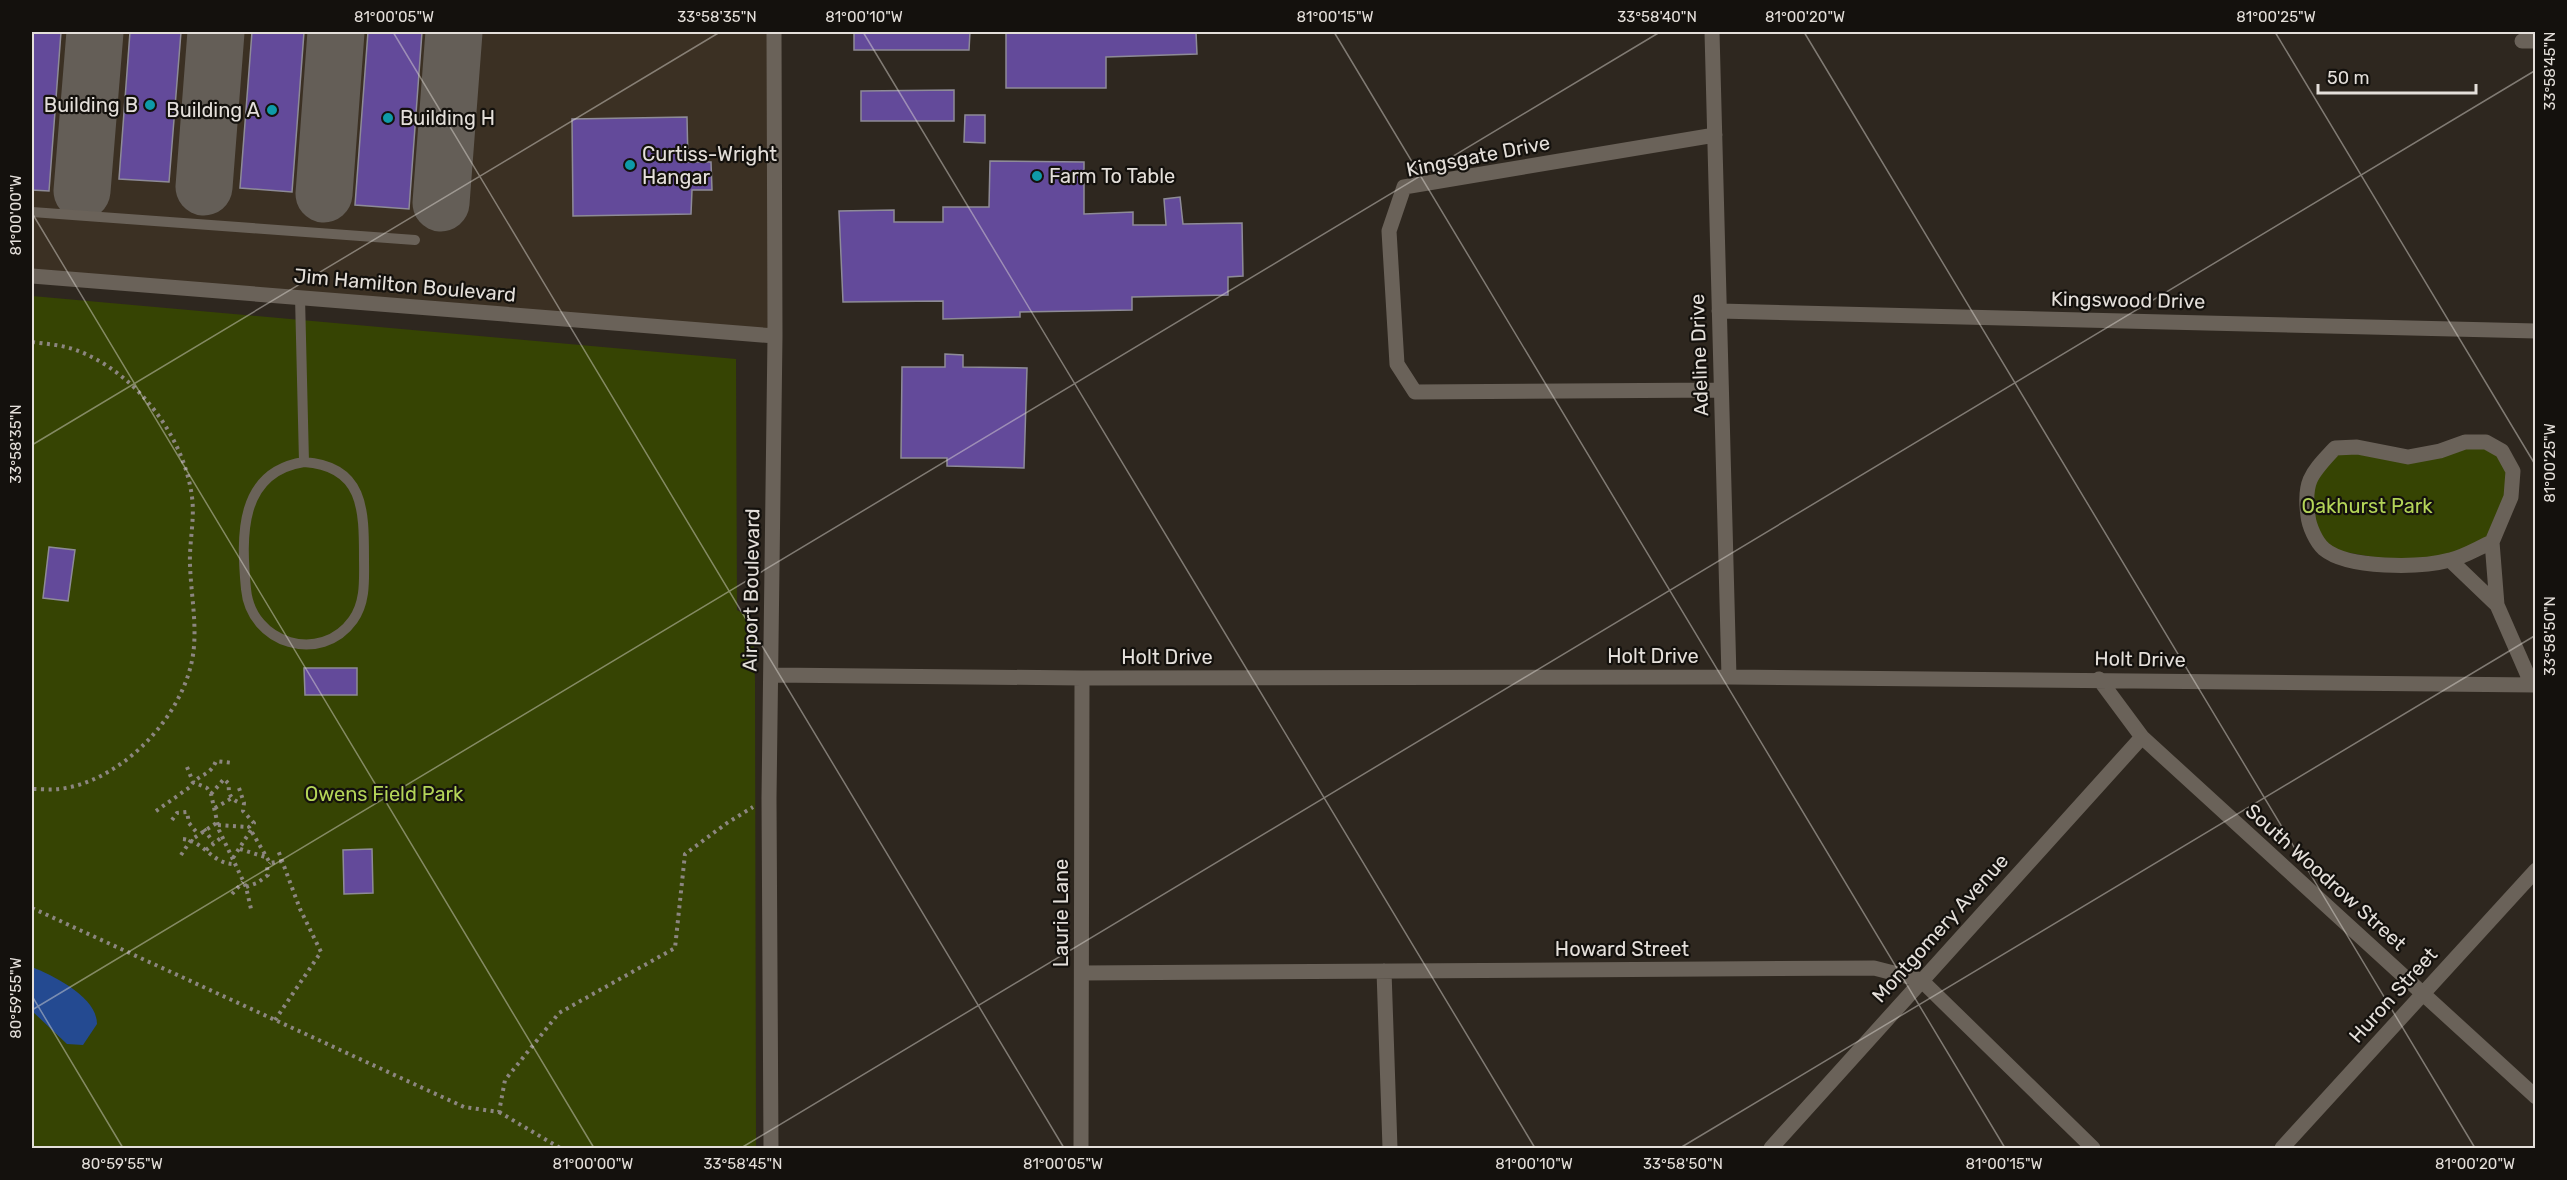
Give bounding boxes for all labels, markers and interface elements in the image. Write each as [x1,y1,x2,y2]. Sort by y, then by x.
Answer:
text: 81°00'05"W [354,8,434,26]
text: 33°58'35"N [677,8,757,26]
text: 81°00'10"W [825,8,903,26]
text: 81°00'15"W [1296,8,1374,26]
text: 33°58'40"N [1617,8,1697,26]
text: 81°00'20"W [1765,8,1845,26]
text: 81°00'25"W [2236,8,2316,26]
text: 33°58'45"N [2541,31,2559,111]
scale bar [2318,57,2476,95]
text: 50 m [2327,67,2370,89]
place label: Building B [44,93,138,117]
marker: Building B [143,98,157,112]
place label: Building A [166,98,260,122]
marker: Building A [265,103,279,117]
place label: Building H [400,106,495,130]
marker: Building H [381,111,395,125]
street label: Kingsgate Drive [1404,130,1552,182]
place label: Curtiss-Wright Hangar [642,142,777,189]
marker: Curtiss-Wright Hangar [623,158,637,172]
place label: Farm To Table [1049,164,1175,188]
marker: Farm To Table [1030,169,1044,183]
text: 81°00'00"W [7,175,25,255]
street label: Jim Hamilton Boulevard [293,263,517,307]
street label: Kingswood Drive [2051,287,2205,313]
street label: Adeline Drive [1685,293,1713,417]
text: 33°58'35"N [7,404,25,484]
text: 81°00'25"W [2541,423,2559,503]
park label: Oakhurst Park [2301,494,2433,518]
street label: Airport Boulevard [738,508,764,672]
text: 33°58'50"N [2541,596,2559,676]
street label: Holt Drive [1607,644,1699,668]
street label: Holt Drive [1121,645,1213,669]
street label: Holt Drive [2094,646,2186,672]
park label: Owens Field Park [305,782,464,806]
street label: South Woodrow Street [2241,799,2411,956]
street label: Montgomery Avenue [1867,849,2013,1007]
street label: Laurie Lane [1049,859,1073,967]
street label: Howard Street [1555,937,1689,961]
street label: Huron Street [2344,942,2442,1048]
text: 80°59'55"W [7,957,25,1039]
text: 80°59'55"W [81,1155,163,1173]
text: 81°00'00"W [553,1155,633,1173]
text: 33°58'45"N [703,1155,783,1173]
text: 81°00'05"W [1023,1155,1103,1173]
text: 81°00'10"W [1495,1155,1573,1173]
text: 33°58'50"N [1643,1155,1723,1173]
text: 81°00'15"W [1965,1155,2043,1173]
text: 81°00'20"W [2435,1155,2515,1173]

